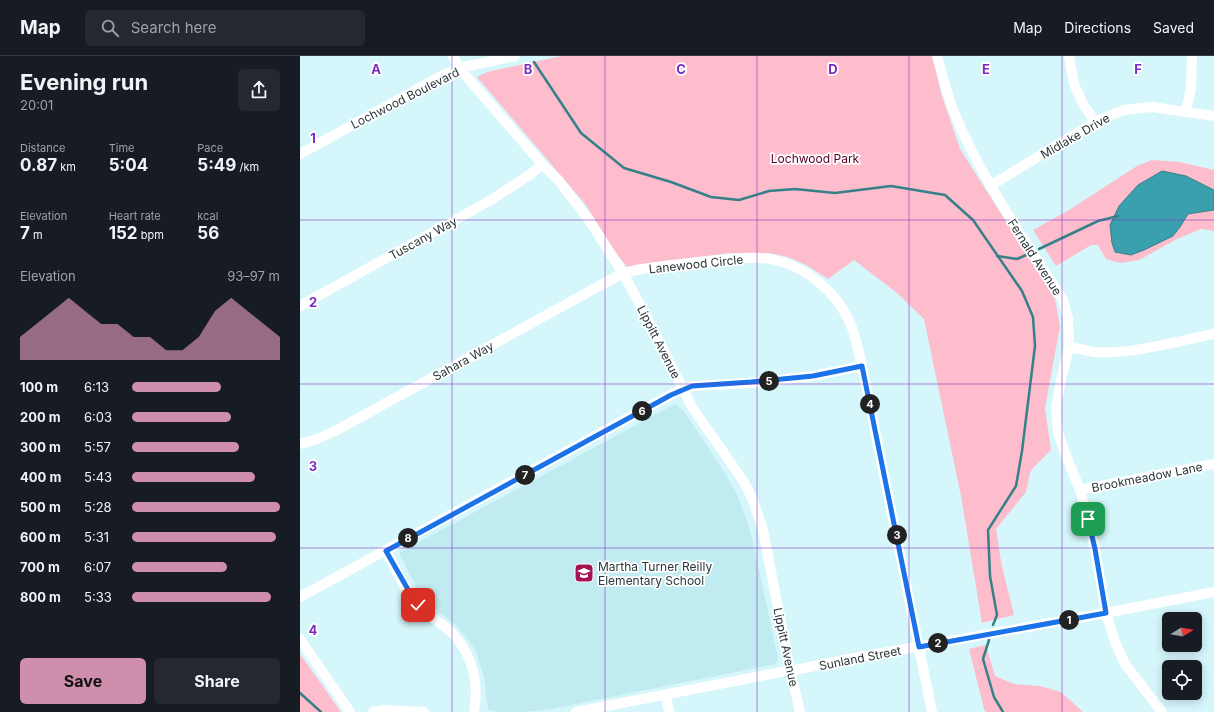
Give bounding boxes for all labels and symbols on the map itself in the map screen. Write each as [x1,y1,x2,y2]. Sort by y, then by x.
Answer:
text: A [371,61,381,77]
text: B [524,61,533,77]
text: C [676,61,686,77]
text: D [828,61,838,77]
text: E [982,61,990,77]
text: F [1134,61,1142,77]
street label: Lochwood Boulevard [348,64,462,132]
street label: Midlake Drive [1038,110,1112,162]
text: 1 [310,130,316,146]
park label: Lochwood Park [771,151,860,166]
street label: Tuscany Way [386,213,460,263]
street label: Fernald Avenue [1005,216,1065,298]
street label: Lanewood Circle [648,252,744,276]
text: 2 [309,294,317,310]
street label: Lippitt Avenue [634,303,684,381]
street label: Sahara Way [430,338,496,384]
pin: 5 [759,371,779,391]
pin: 4 [860,394,880,414]
pin: 6 [632,401,652,421]
text: 3 [309,458,317,474]
street label: Brookmeadow Lane [1090,459,1204,495]
pin: 7 [515,465,535,485]
pin [1071,502,1105,536]
pin: 3 [887,525,907,545]
pin: 8 [398,528,418,548]
place label: Martha Turner Reilly Elementary School [598,559,712,588]
school or university icon: Martha Turner Reilly Elementary School [573,562,595,584]
pin [401,588,435,622]
street label: Lippitt Avenue [770,606,802,688]
pin: 1 [1059,610,1079,630]
north arrow [1162,612,1202,652]
text: 4 [309,622,318,638]
pin: 2 [928,633,948,653]
street label: Sunland Street [818,643,902,673]

